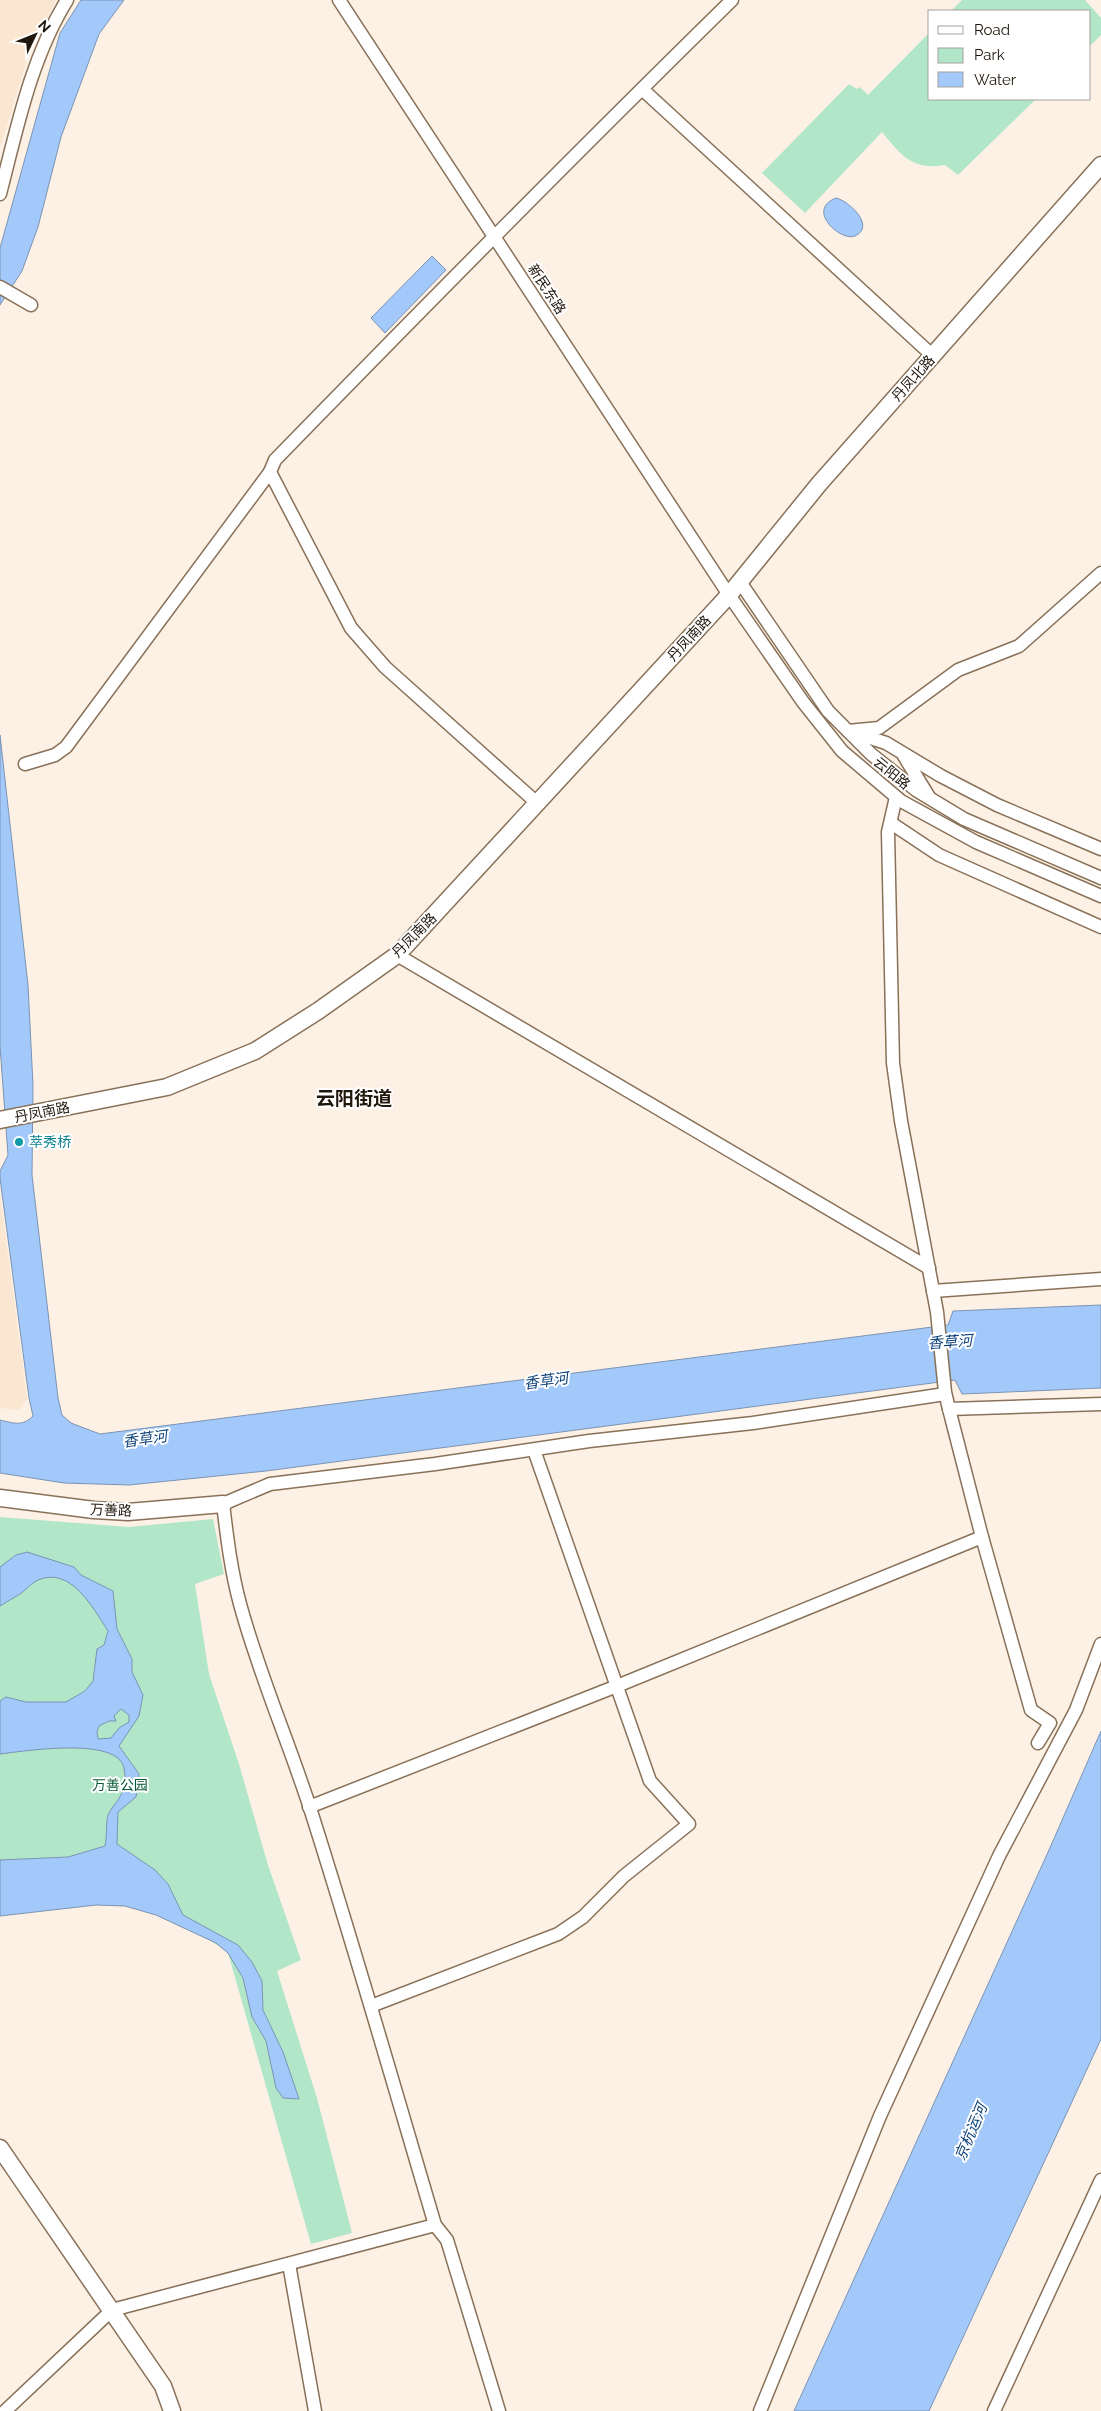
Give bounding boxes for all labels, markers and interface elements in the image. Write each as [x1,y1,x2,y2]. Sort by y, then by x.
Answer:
north arrow [10,10,60,60]
legend [928,10,1091,100]
text: N [35,17,54,35]
text: Road [974,21,1010,39]
text: Park [974,46,1005,64]
text: Water [974,71,1017,89]
street label: 新民东路 [525,261,569,317]
street label: 丹凤北路 [888,352,938,404]
street label: 丹凤南路 [664,612,714,664]
street label: 云阳路 [871,754,913,792]
street label: 丹凤南路 [389,910,439,960]
district label: 云阳街道 [316,1087,392,1109]
street label: 丹凤南路 [13,1099,71,1125]
place label: 萃秀桥 [29,1134,71,1150]
marker: 萃秀桥 [13,1136,25,1148]
water label: 香草河 [927,1331,976,1353]
water label: 香草河 [522,1369,572,1393]
water label: 香草河 [121,1427,171,1451]
street label: 万善路 [90,1501,132,1519]
park label: 万善公园 [92,1777,148,1793]
water label: 京杭运河 [951,2098,992,2163]

